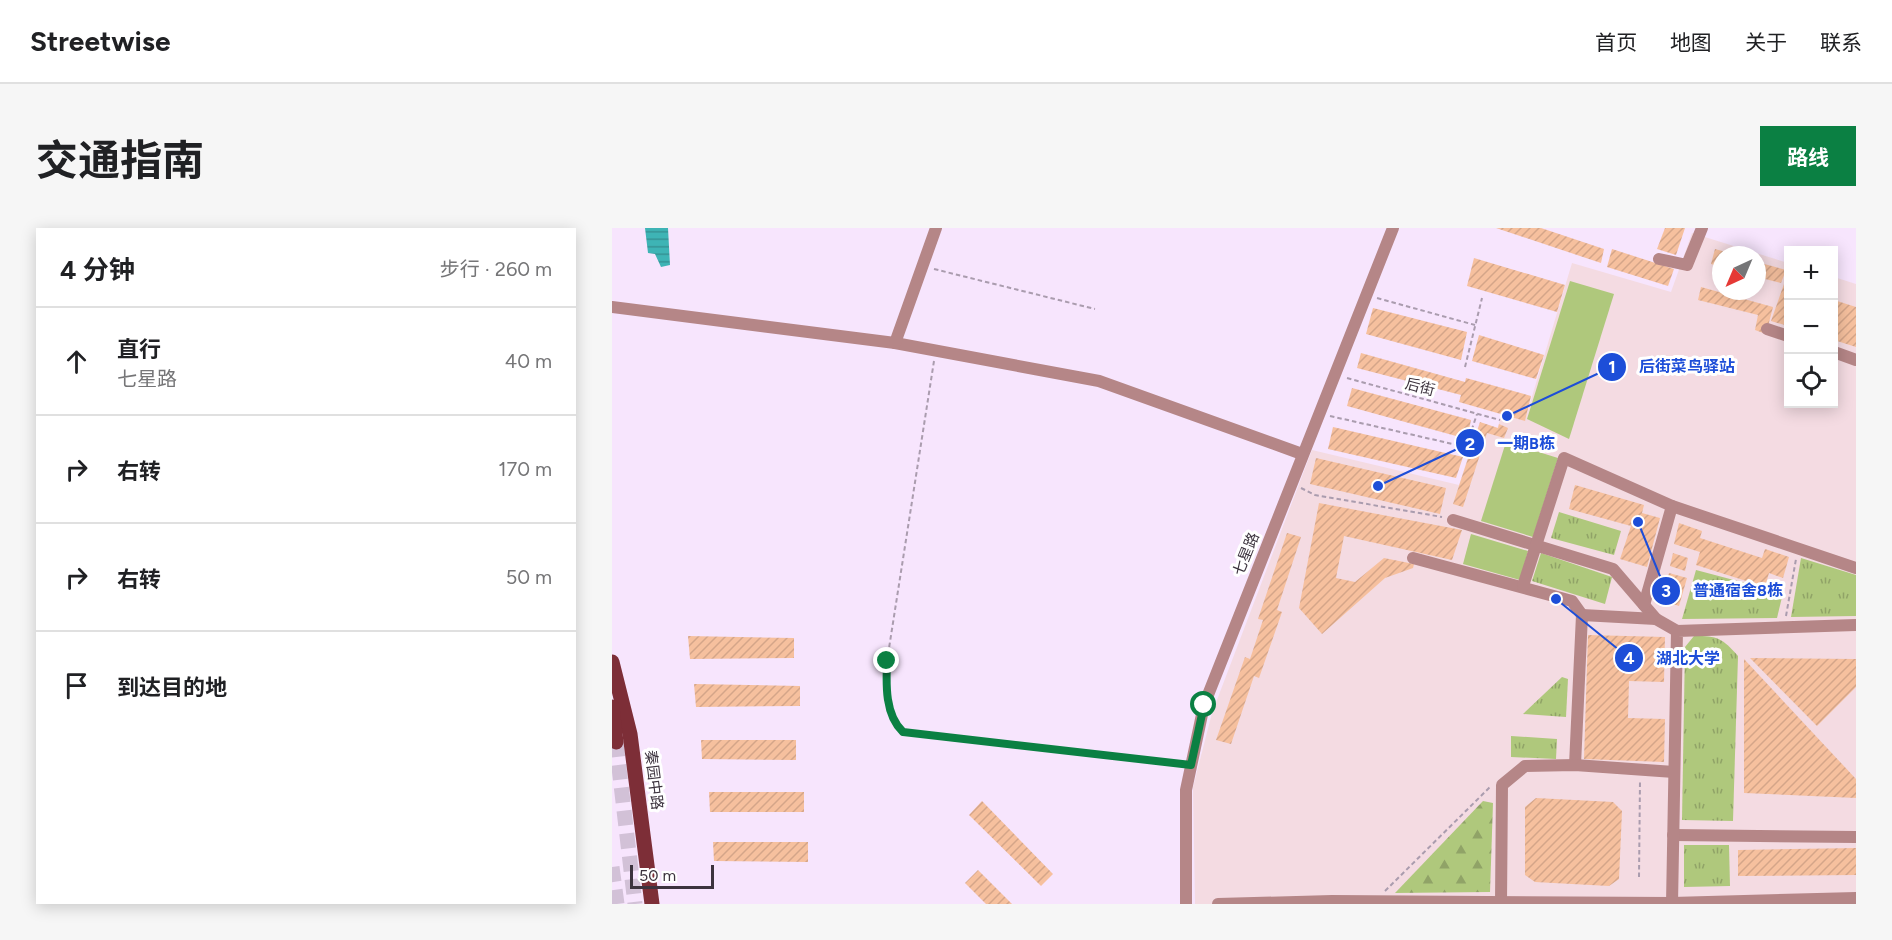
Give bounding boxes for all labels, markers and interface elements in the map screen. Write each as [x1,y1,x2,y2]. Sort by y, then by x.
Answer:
text: Streetwise [30,24,170,58]
text: 首页 [1595,30,1637,55]
text: 地图 [1670,30,1712,55]
text: 关于 [1745,30,1787,55]
text: 联系 [1820,30,1862,55]
button: 路线 [1760,126,1856,186]
text: 交通指南 [36,135,204,186]
north arrow [1712,246,1766,300]
map controls [1784,246,1838,408]
button: + [1784,246,1838,300]
text: 4 分钟 [60,254,135,286]
text: 步行 · 260 m [440,257,552,281]
button: − [1784,300,1838,354]
text: 直行 [117,336,161,363]
icon: ahead [60,345,93,378]
text: 40 m [505,349,552,373]
callout: 后街菜鸟驿站 [1597,350,1747,384]
button: locate [1784,354,1838,408]
text: 1 [1608,356,1616,378]
text: 后街菜鸟驿站 [1639,357,1735,376]
text: 七星路 [117,367,177,391]
street label: 后街 [1403,374,1437,400]
callout: 一期B栋 [1455,426,1567,460]
text: 2 [1465,433,1475,455]
text: 一期B栋 [1497,434,1555,453]
icon: right [60,453,93,486]
text: 170 m [498,457,552,481]
text: 右转 [117,458,161,485]
street label: 七星路 [1229,530,1263,578]
icon: right [60,561,93,594]
text: 50 m [506,565,552,589]
text: 右转 [117,566,161,593]
callout: 普通宿舍8栋 [1651,574,1795,608]
text: 3 [1661,580,1671,602]
text: 普通宿舍8栋 [1693,581,1783,600]
callout: 湖北大学 [1614,641,1732,675]
route end [873,647,899,673]
text: 4 [1623,647,1635,669]
text: 湖北大学 [1656,649,1720,668]
icon: arrive [60,669,93,702]
text: 到达目的地 [117,674,227,701]
route start [1190,691,1216,717]
street label: 秦园中路 [641,749,667,811]
scale bar [630,862,714,890]
text: 50 m [639,866,676,885]

